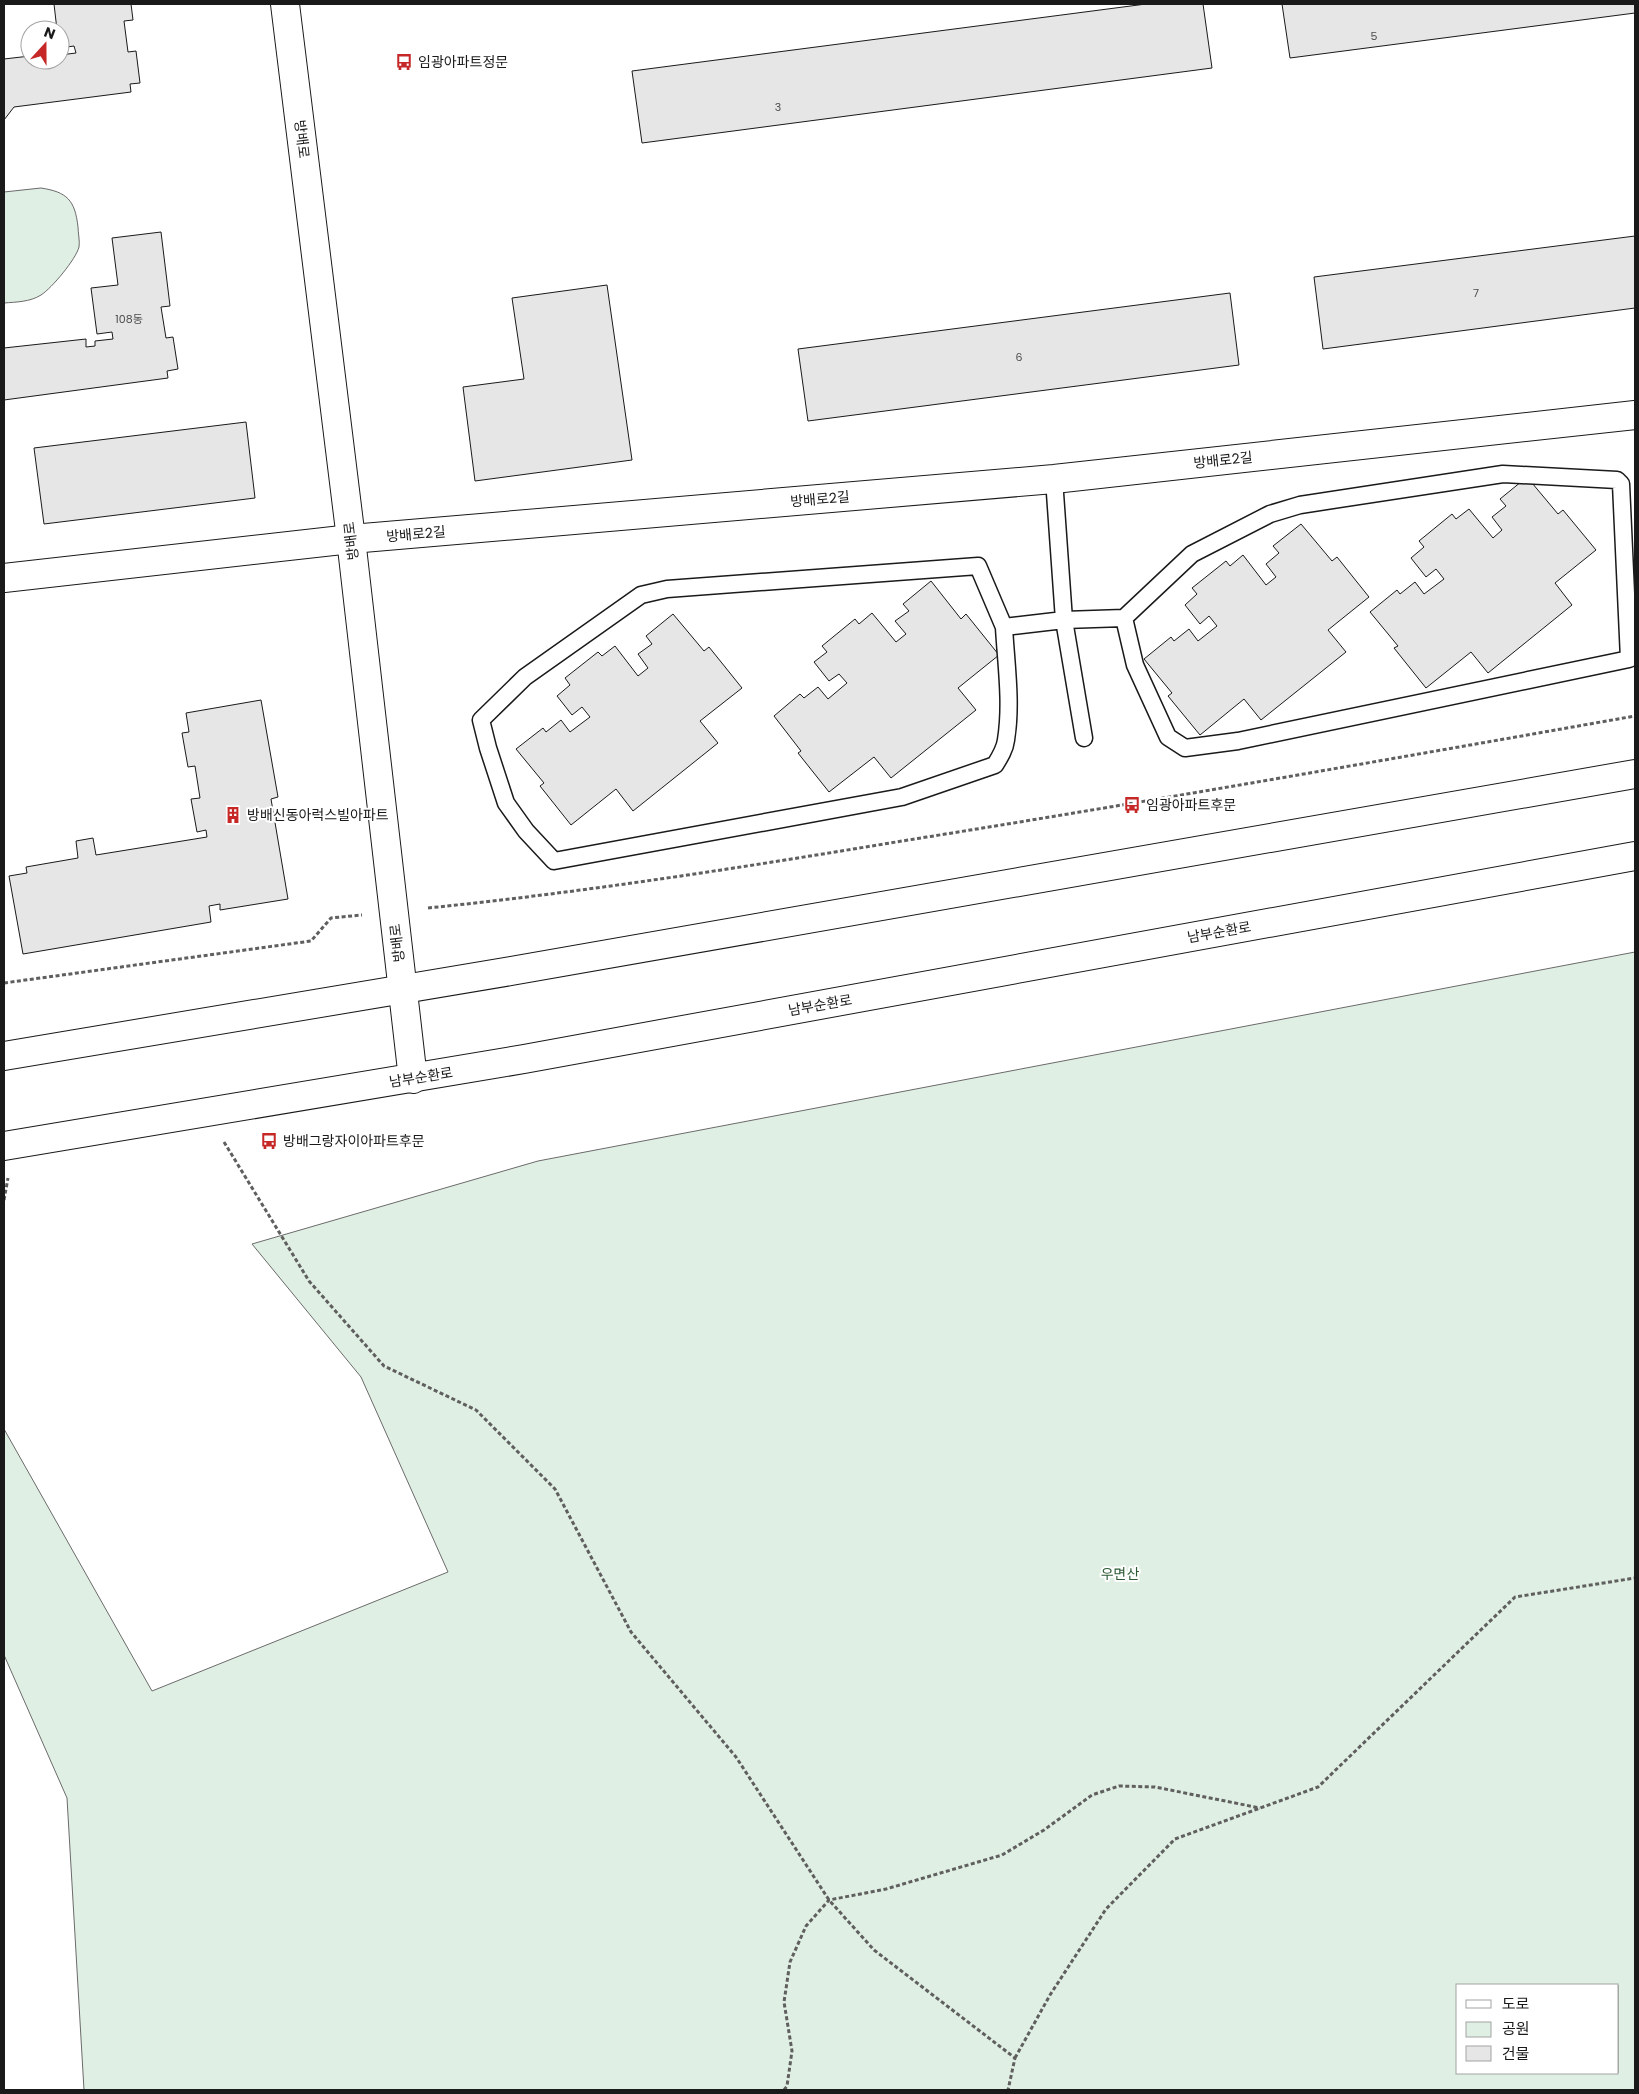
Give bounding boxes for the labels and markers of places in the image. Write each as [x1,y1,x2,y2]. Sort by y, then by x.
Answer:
bus stop icon: 임광아파트정문 [394,52,414,72]
place label: 임광아파트정문 [418,52,508,72]
bus stop icon: 임광아파트후문 [1122,795,1142,815]
place label: 임광아파트후문 [1146,795,1236,815]
building icon: 방배신동아럭스빌아파트 [223,805,243,825]
place label: 방배신동아럭스빌아파트 [247,805,389,825]
bus stop icon: 방배그랑자이아파트후문 [259,1131,279,1151]
place label: 방배그랑자이아파트후문 [283,1131,425,1151]

